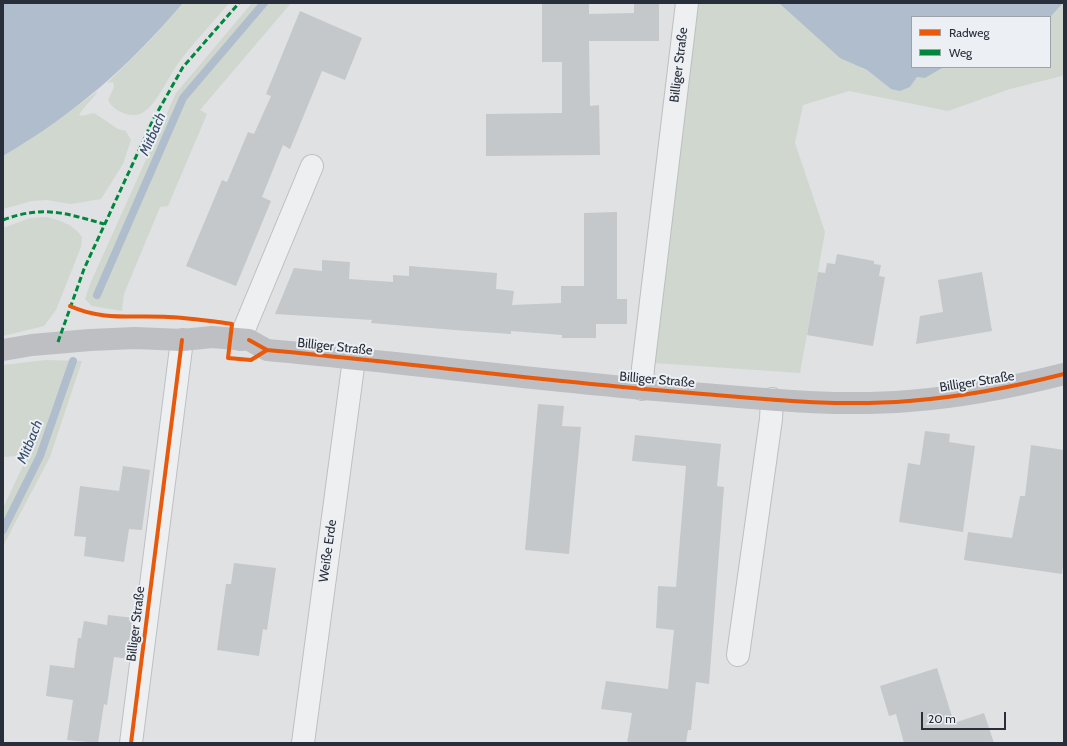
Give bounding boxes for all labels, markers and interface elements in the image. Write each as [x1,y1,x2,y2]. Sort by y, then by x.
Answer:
legend [911,16,1051,68]
text: Radweg [949,25,989,40]
street label: Billiger Straße [667,27,691,103]
text: Weg [949,45,972,60]
water label: Mitbach [136,110,170,158]
street label: Billiger Straße [297,335,373,359]
street label: Billiger Straße [938,368,1016,396]
street label: Billiger Straße [619,369,695,391]
water label: Mitbach [14,418,46,466]
street label: Weiße Erde [316,519,340,583]
street label: Billiger Straße [124,586,148,662]
scale bar [923,704,1008,730]
text: 20 m [928,711,956,726]

